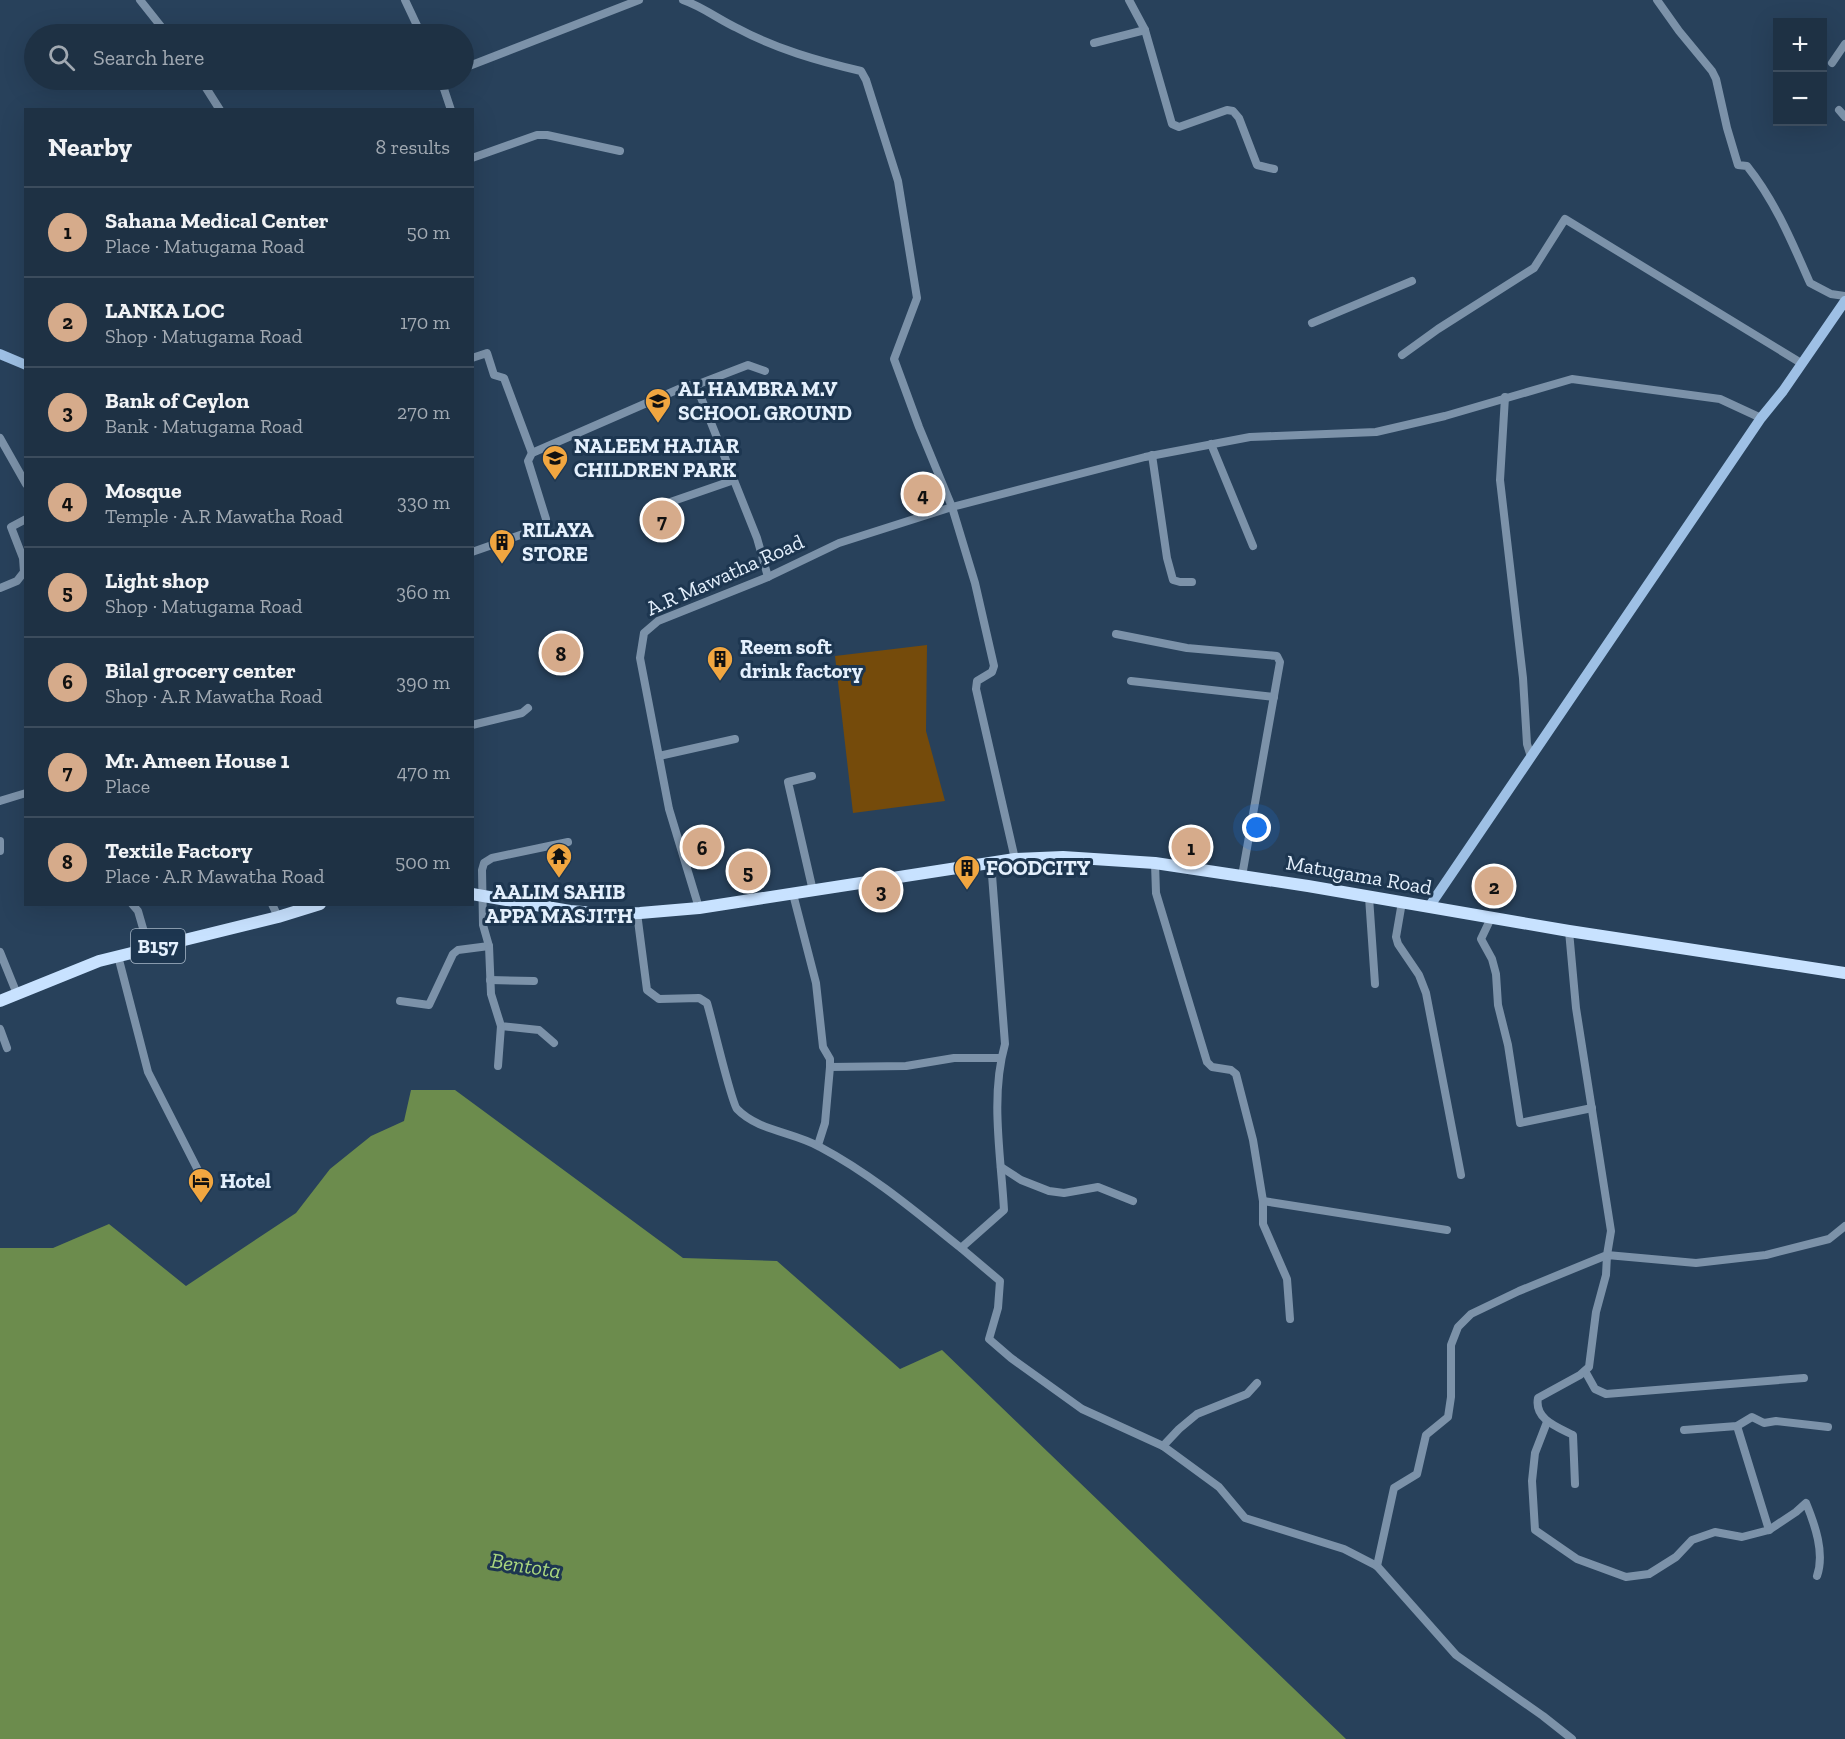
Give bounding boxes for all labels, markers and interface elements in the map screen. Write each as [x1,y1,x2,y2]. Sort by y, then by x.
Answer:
map controls [1773,18,1827,126]
button: + [1773,18,1827,72]
search box [24,24,474,90]
icon: search [45,41,78,74]
text: Search here [93,44,204,71]
button: − [1773,72,1827,126]
text: Nearby [48,131,132,163]
text: 8 results [375,135,450,159]
text: Sahana Medical Center [105,207,329,234]
text: 1 [63,220,72,244]
text: 50 m [406,220,450,244]
text: Place · Matugama Road [105,234,304,258]
text: LANKA LOC [105,297,225,324]
text: 2 [62,310,73,334]
text: 170 m [400,310,450,334]
text: Shop · Matugama Road [105,324,302,348]
place label: AL HAMBRA M.V SCHOOL GROUND [678,376,852,425]
school or university icon: AL HAMBRA M.V SCHOOL GROUND [643,386,673,424]
text: Bank of Ceylon [105,387,249,414]
text: 3 [62,400,73,424]
text: 270 m [397,400,450,424]
text: Bank · Matugama Road [105,414,303,438]
place label: NALEEM HAJIAR CHILDREN PARK [574,433,740,482]
school or university icon: NALEEM HAJIAR CHILDREN PARK [540,443,570,481]
pin: 4 [904,472,942,516]
text: Mosque [105,477,182,504]
text: 4 [62,490,73,514]
text: 330 m [397,490,450,514]
pin: 7 [642,498,682,542]
text: Temple · A.R Mawatha Road [105,504,343,528]
place label: RILAYA STORE [522,517,594,566]
building icon: RILAYA STORE [487,527,517,565]
street label: A.R Mawatha Road [642,528,808,620]
text: Light shop [105,567,209,594]
text: 5 [62,580,73,604]
text: 360 m [396,580,450,604]
text: Shop · Matugama Road [105,594,302,618]
pin: 8 [542,630,580,676]
place label: Reem soft drink factory [740,634,863,683]
building icon: Reem soft drink factory [705,644,735,682]
text: Bilal grocery center [105,657,296,684]
text: 6 [62,670,73,694]
text: 390 m [396,670,450,694]
text: Shop · A.R Mawatha Road [105,684,323,708]
text: Mr. Ameen House 1 [105,747,289,774]
text: 7 [63,760,72,784]
text: 470 m [397,760,450,784]
text: Place [105,774,150,798]
your location [1242,813,1271,842]
pin: 6 [682,824,722,870]
pin: 1 [1172,824,1210,870]
text: Textile Factory [105,837,253,864]
temple icon: AALIM SAHIB APPA MASJITH [544,841,574,879]
pin: 5 [728,848,768,894]
street label: Matugama Road [1284,849,1435,900]
text: 8 [62,850,73,874]
text: 500 m [395,850,450,874]
building icon: FOODCITY [952,853,982,891]
place label: FOODCITY [986,855,1091,880]
text: Place · A.R Mawatha Road [105,864,325,888]
pin: 2 [1474,864,1514,908]
pin: 3 [862,868,900,912]
place label: AALIM SAHIB APPA MASJITH [485,879,633,928]
road number: B157 [131,929,185,963]
hotel icon: Hotel [186,1166,216,1204]
place label: Hotel [220,1168,271,1193]
water label: Bentota [489,1547,563,1584]

